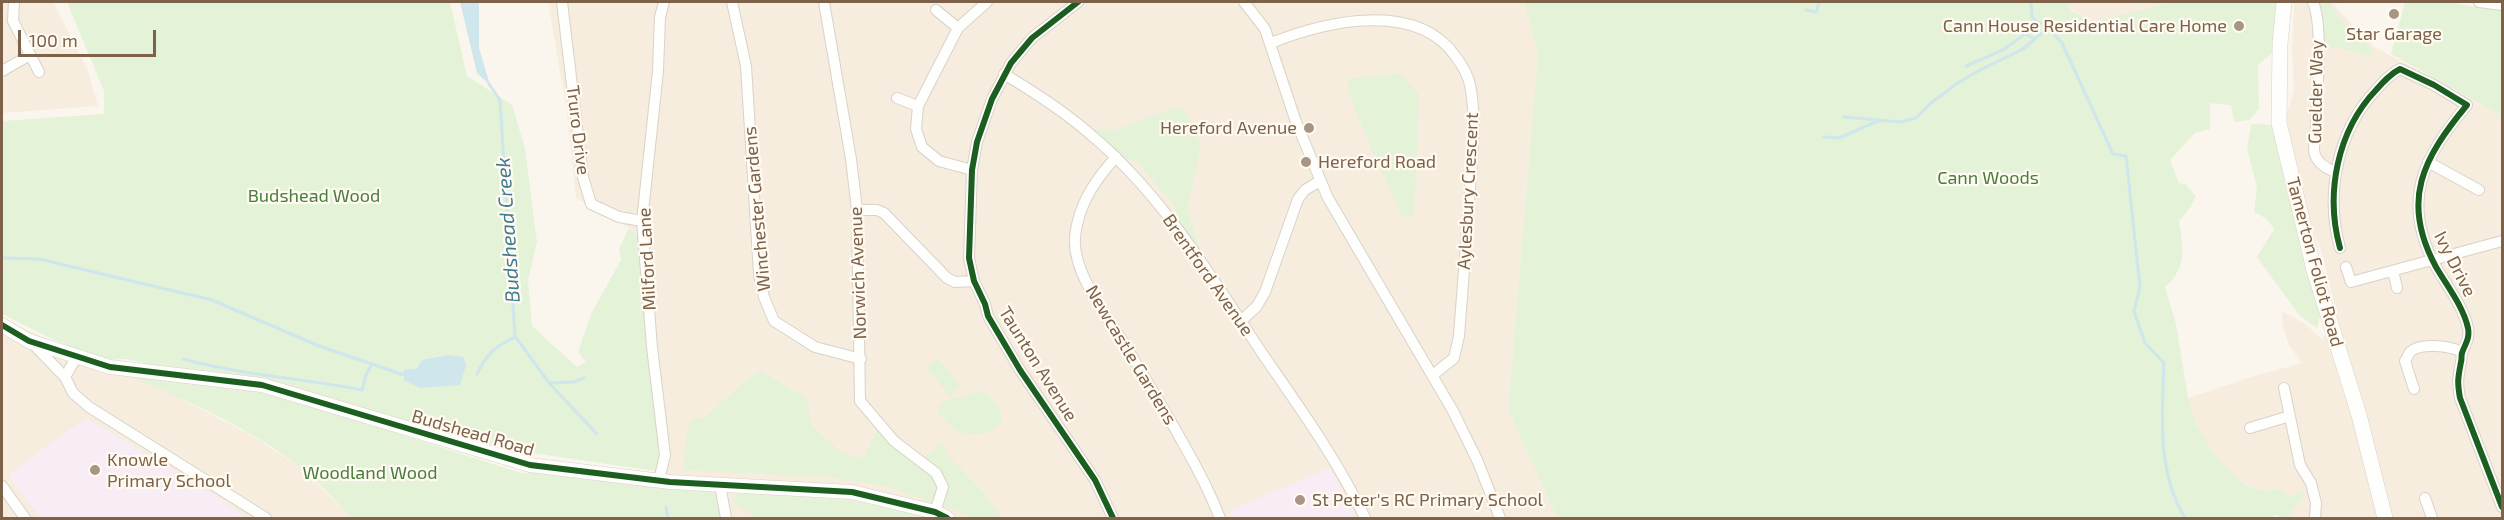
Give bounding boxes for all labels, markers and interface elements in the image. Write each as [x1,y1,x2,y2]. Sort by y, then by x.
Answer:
marker: Star Garage [2387,7,2401,21]
place label: Cann House Residential Care Home [1943,15,2227,37]
scale bar [21,18,159,56]
marker: Cann House Residential Care Home [2232,19,2246,33]
place label: Star Garage [2346,23,2442,45]
text: 100 m [29,29,78,51]
street label: Guelder Way [2304,40,2328,144]
street label: Truro Drive [562,84,594,176]
street label: Aylesbury Crescent [1453,112,1483,270]
place label: Hereford Avenue [1160,117,1297,139]
marker: Hereford Avenue [1302,121,1316,135]
street label: Winchester Gardens [739,126,775,292]
place label: Hereford Road [1318,151,1436,173]
marker: Hereford Road [1299,155,1313,169]
water label: Budshead Creek [491,156,525,304]
park label: Cann Woods [1937,167,2039,189]
street label: Tamerton Foliot Road [2282,175,2348,349]
park label: Budshead Wood [248,185,380,207]
street label: Norwich Avenue [845,206,871,340]
street label: Milford Lane [634,207,660,311]
street label: Brentford Avenue [1158,210,1258,340]
street label: Ivy Drive [2429,228,2481,300]
street label: Newcastle Gardens [1081,281,1181,429]
street label: Taunton Avenue [994,303,1082,425]
street label: Budshead Road [409,405,537,461]
place label: Knowle Primary School [107,449,231,492]
park label: Woodland Wood [302,462,438,484]
marker: Knowle Primary School [88,463,102,477]
place label: St Peter's RC Primary School [1312,489,1543,511]
marker: St Peter's RC Primary School [1293,493,1307,507]

